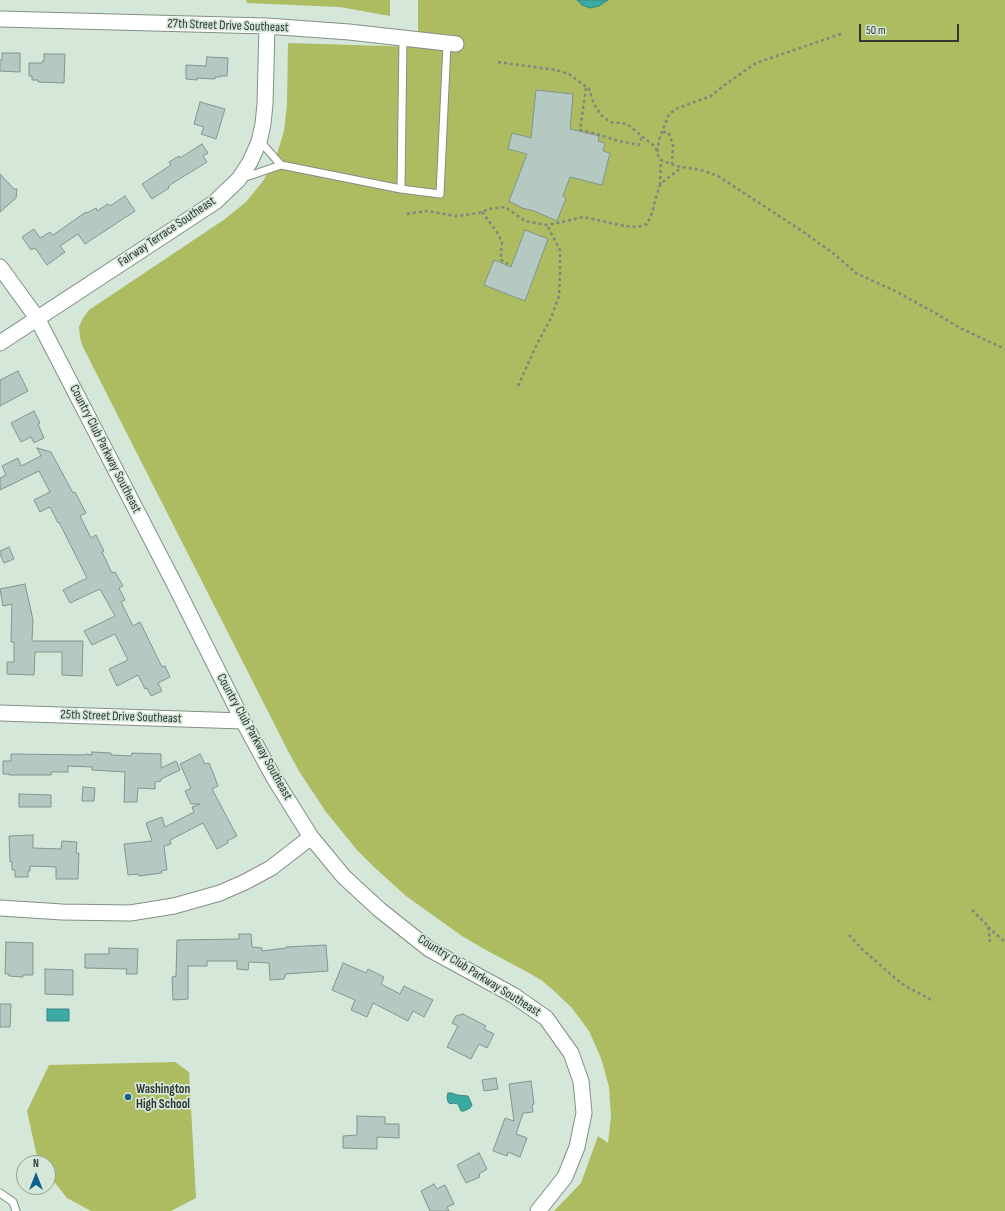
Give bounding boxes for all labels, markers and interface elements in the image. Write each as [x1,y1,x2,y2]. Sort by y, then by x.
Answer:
street label: 27th Street Drive Southeast [167,16,289,36]
scale bar [861,16,961,42]
text: 50 m [866,23,886,38]
street label: Fairway Terrace Southeast [115,194,219,270]
street label: Country Club Parkway Southeast [66,382,144,516]
street label: Country Club Parkway Southeast [213,671,295,803]
street label: 25th Street Drive Southeast [60,707,182,727]
street label: Country Club Parkway Southeast [415,932,543,1020]
place label: Washington High School [136,1082,190,1113]
marker: Washington High School [123,1092,133,1102]
north arrow [16,1155,56,1195]
text: N [33,1157,39,1170]

